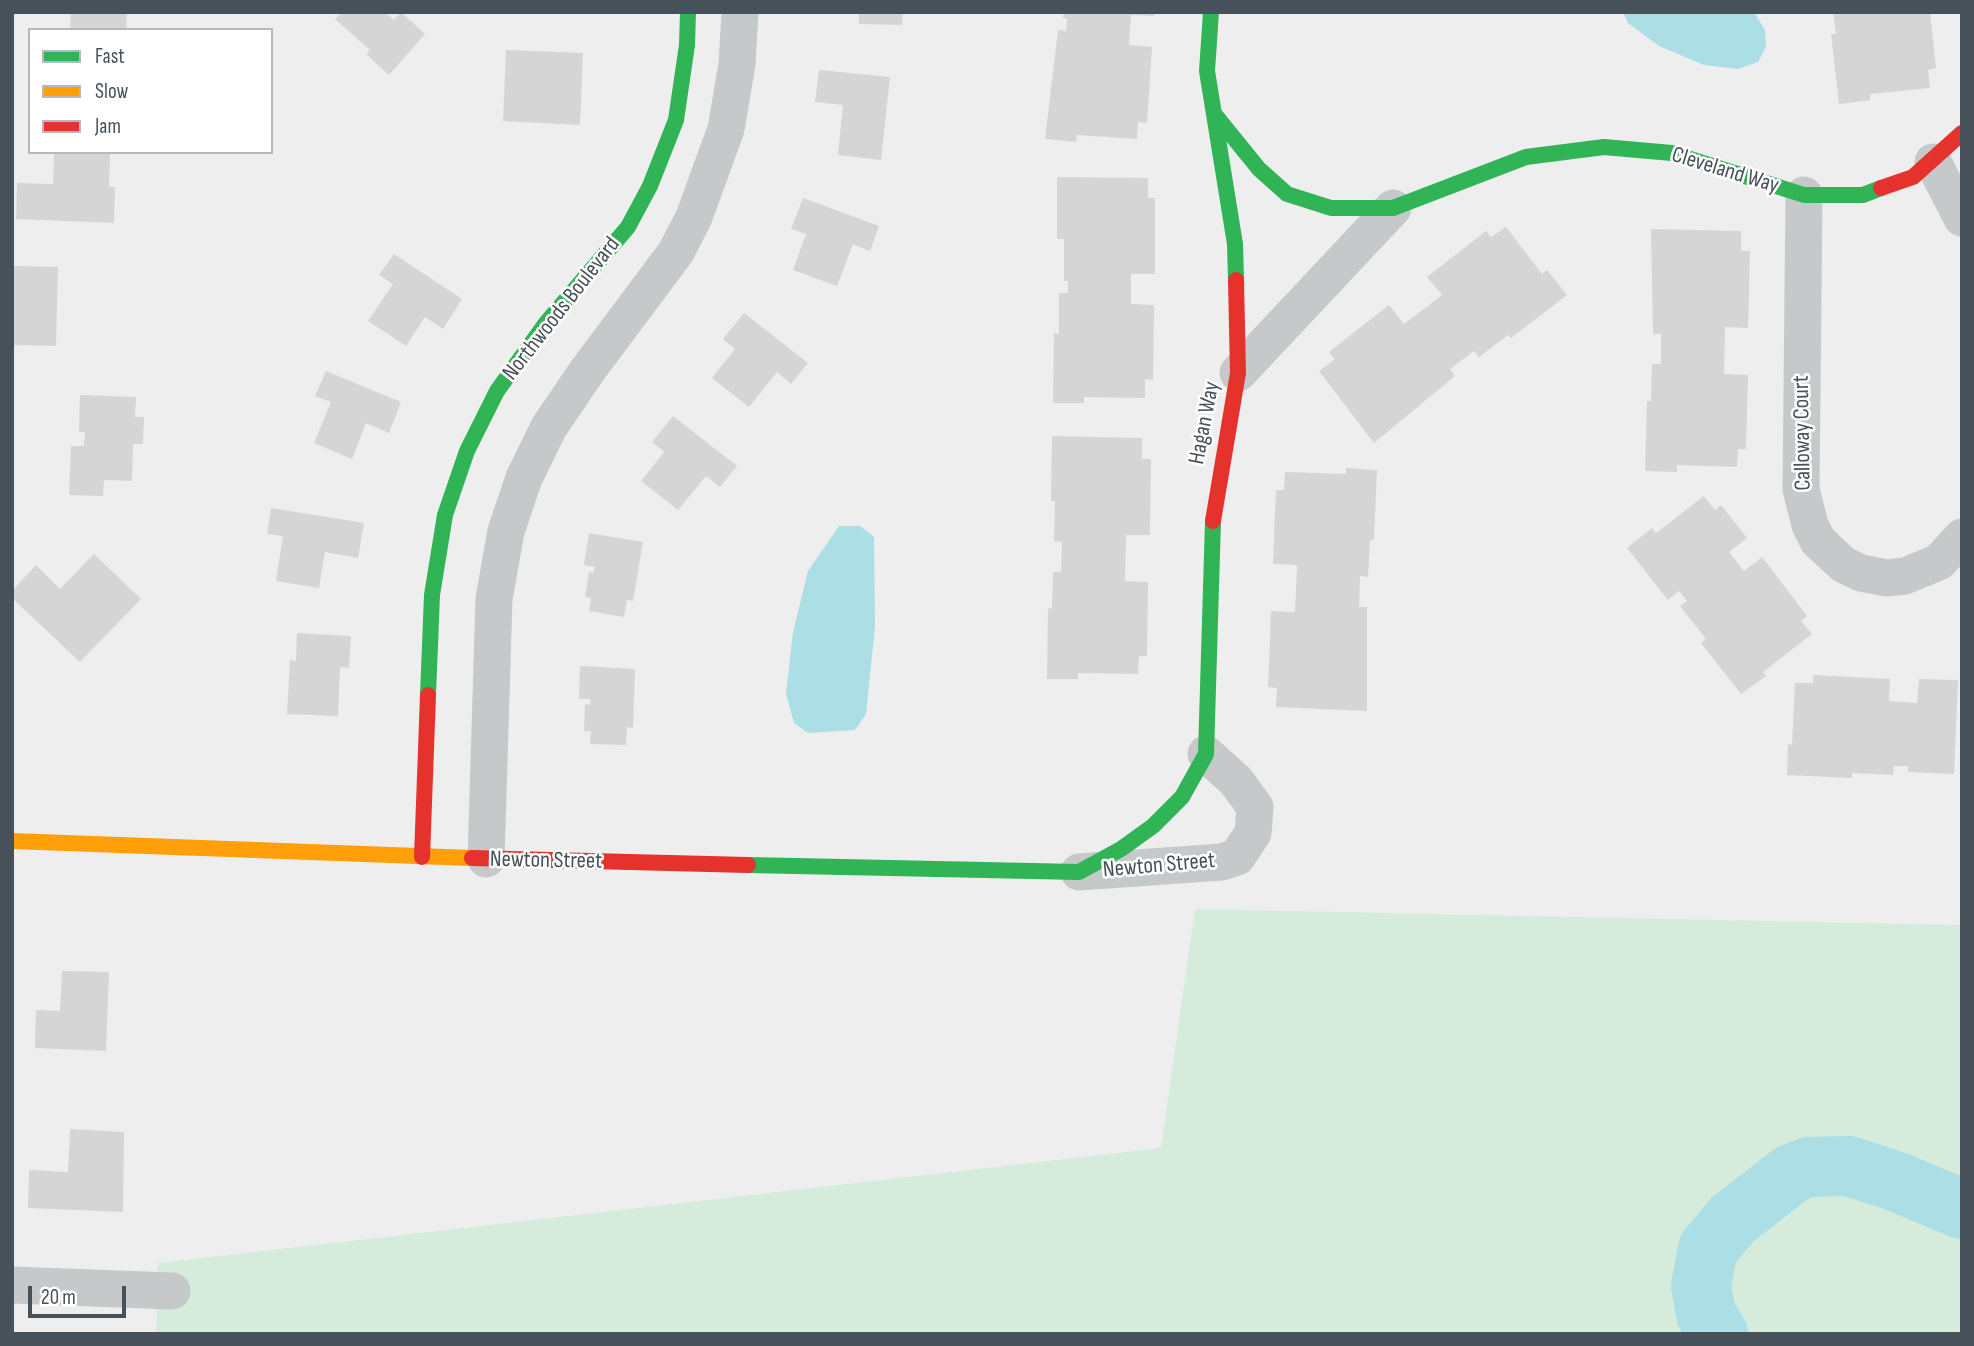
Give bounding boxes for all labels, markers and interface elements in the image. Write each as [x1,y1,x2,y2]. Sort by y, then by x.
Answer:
legend [28,28,273,154]
text: Fast [95,44,125,69]
text: Slow [95,79,128,104]
text: Jam [95,114,121,139]
street label: Cleveland Way [1668,142,1782,200]
street label: Northwoods Boulevard [497,232,627,386]
street label: Calloway Court [1788,375,1818,491]
street label: Hagan Way [1183,379,1227,467]
street label: Newton Street [490,846,602,876]
street label: Newton Street [1102,847,1216,885]
scale bar [32,1272,130,1316]
text: 20 m [41,1285,76,1310]

